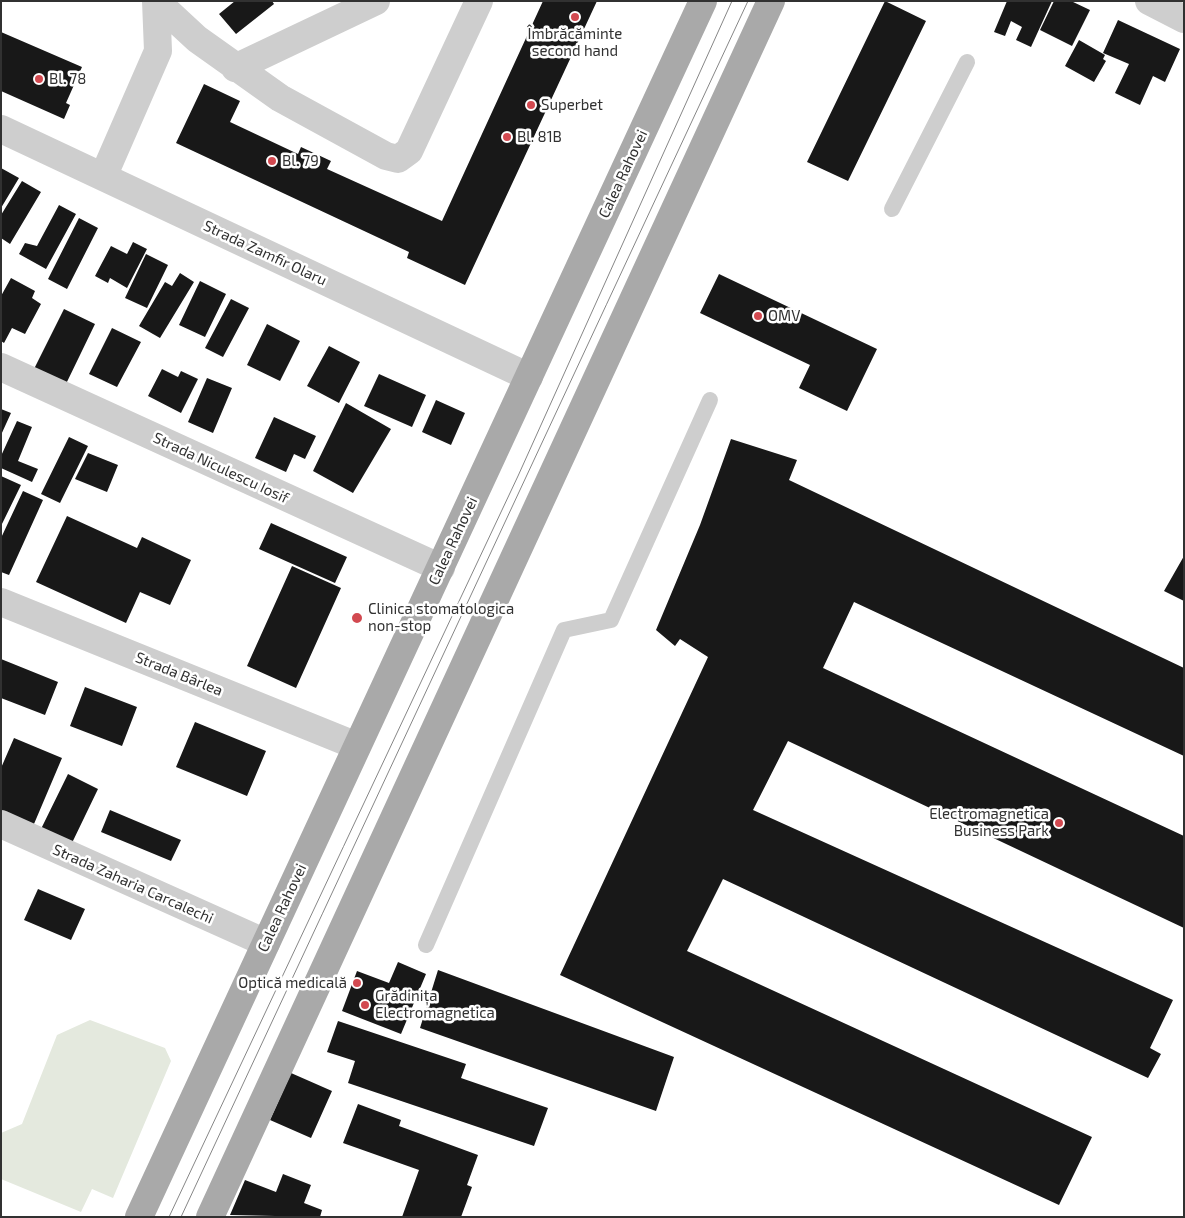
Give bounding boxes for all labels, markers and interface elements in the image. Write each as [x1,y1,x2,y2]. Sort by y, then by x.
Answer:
marker: Îmbrăcăminte second hand [569,11,581,23]
place label: Îmbrăcăminte second hand [528,25,622,60]
place label: Bl. 78 [49,70,86,88]
marker: Bl. 78 [33,73,45,85]
place label: Superbet [541,96,603,114]
marker: Superbet [525,99,537,111]
street label: Calea Rahovei [595,127,651,221]
place label: Bl. 81B [517,128,562,146]
marker: Bl. 81B [501,131,513,143]
place label: Bl. 79 [282,152,319,170]
marker: Bl. 79 [266,155,278,167]
street label: Strada Zamfir Olaru [200,217,330,289]
place label: OMV [768,307,800,325]
marker: OMV [752,310,764,322]
street label: Strada Niculescu Iosif [150,429,292,507]
street label: Calea Rahovei [425,494,481,588]
place label: Clinica stomatologica non-stop [368,600,514,635]
marker: Clinica stomatologica non-stop [350,611,364,625]
street label: Strada Bârlea [133,648,225,700]
place label: Electromagnetica Business Park [929,805,1049,840]
marker: Electromagnetica Business Park [1053,817,1065,829]
street label: Strada Zaharia Carcalechi [50,840,216,928]
street label: Calea Rahovei [254,861,310,955]
place label: Optică medicală [238,974,347,992]
marker: Optică medicală [351,977,363,989]
place label: Grădinița Electromagnetica [375,987,495,1022]
marker: Grădinița Electromagnetica [359,999,371,1011]

